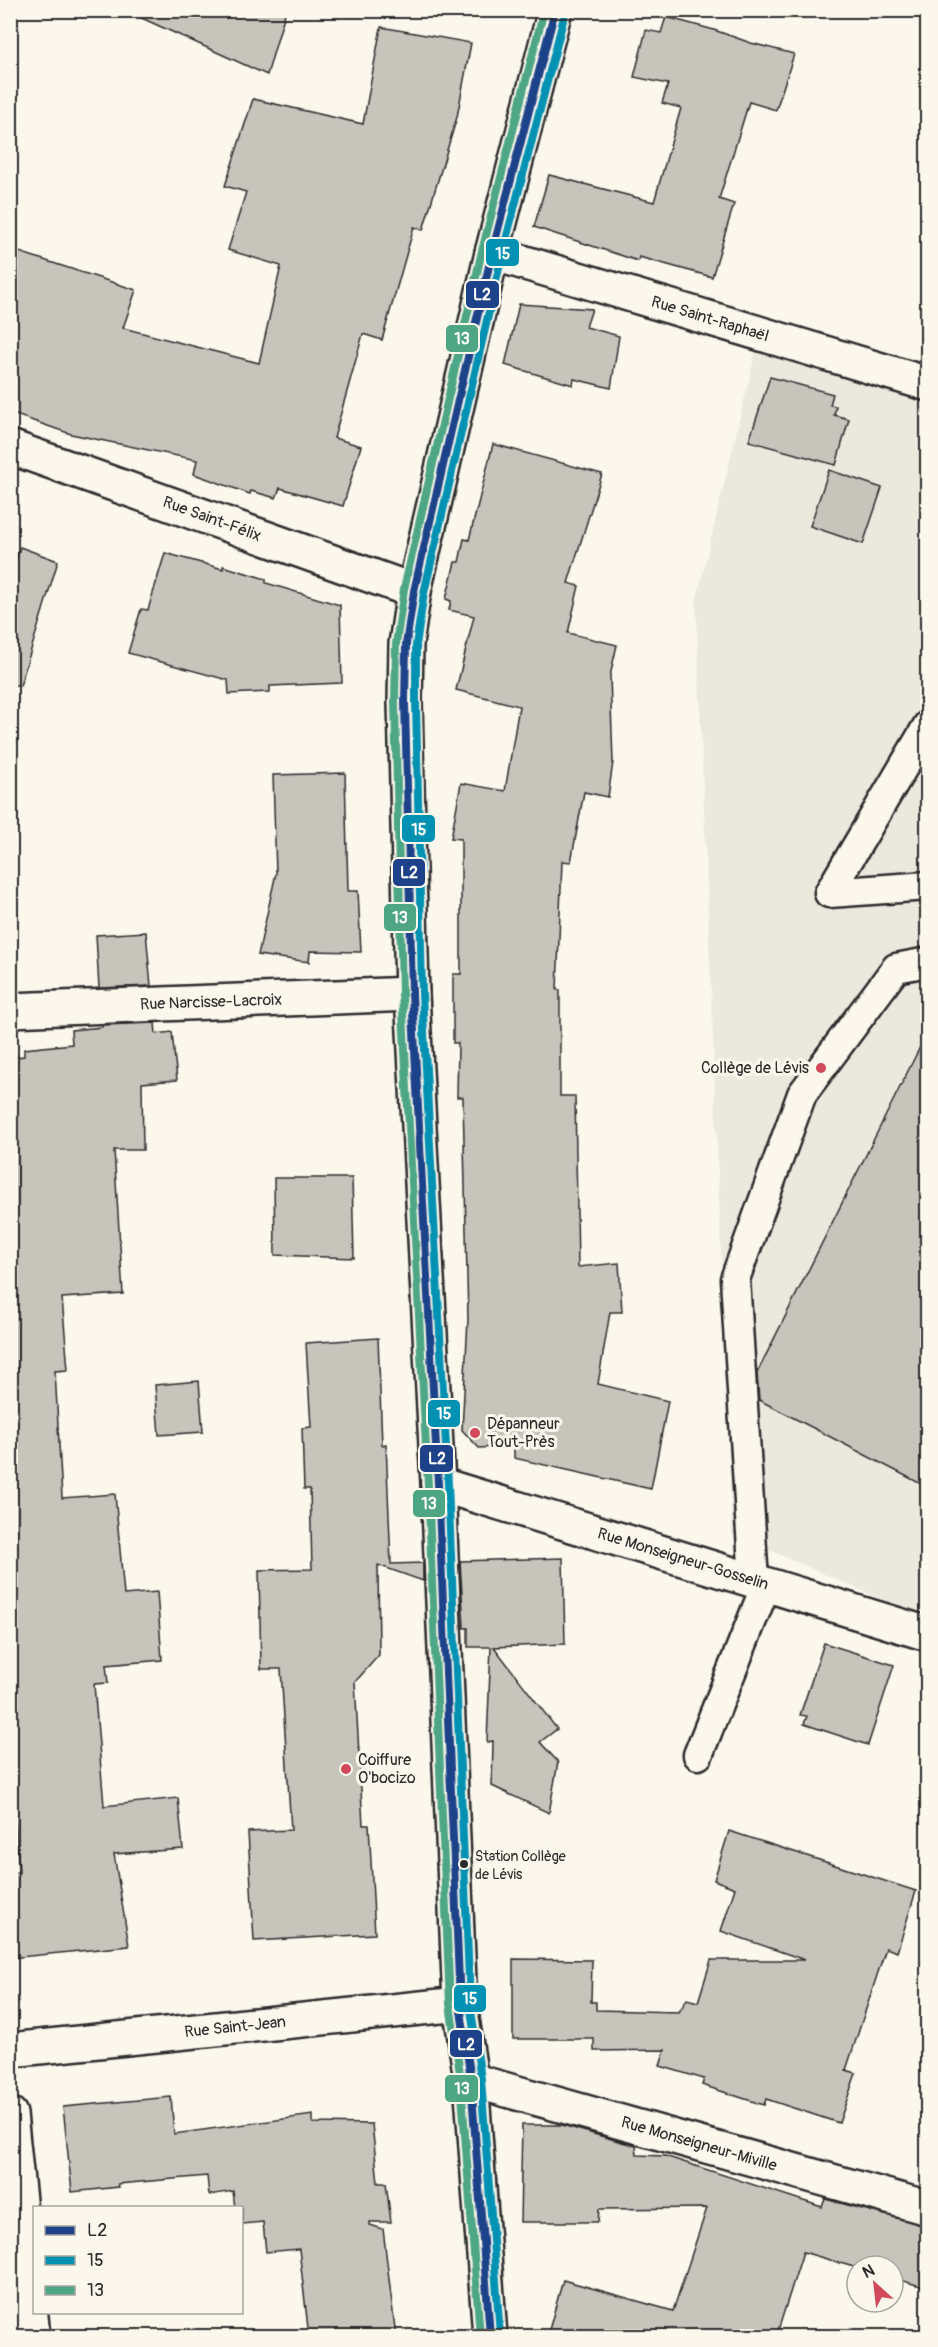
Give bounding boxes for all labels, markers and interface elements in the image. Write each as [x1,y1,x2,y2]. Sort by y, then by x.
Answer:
line badge: 15 [485,238,520,267]
text: 15 [496,244,511,264]
line badge: L2 [465,280,500,309]
text: L2 [473,285,491,305]
street label: Rue Saint-Raphaël [649,292,771,346]
line badge: 13 [445,324,479,353]
text: 13 [454,329,470,349]
street label: Rue Saint-Félix [160,492,264,546]
line badge: 15 [401,814,436,843]
text: 15 [412,820,427,840]
line badge: L2 [392,858,426,887]
text: L2 [400,863,418,883]
line badge: 13 [383,903,417,932]
text: 13 [392,908,408,928]
street label: Rue Narcisse-Lacroix [140,990,282,1014]
place label: Collège de Lévis [701,1058,809,1078]
marker: Collège de Lévis [814,1061,828,1075]
line badge: 15 [427,1399,461,1428]
text: 15 [437,1404,452,1424]
place label: Dépanneur Tout-Près [487,1414,560,1452]
marker: Dépanneur Tout-Près [468,1426,482,1440]
line badge: L2 [419,1444,454,1473]
text: L2 [428,1449,446,1469]
line badge: 13 [412,1489,446,1518]
text: 13 [421,1494,437,1514]
street label: Rue Monseigneur-Gosselin [595,1523,771,1595]
place label: Coiffure O'bocizo [358,1750,416,1788]
marker: Coiffure O'bocizo [339,1762,353,1776]
place label: Station Collège de Lévis [475,1848,566,1883]
marker: Station Collège de Lévis [458,1858,470,1870]
line badge: 15 [453,1984,487,2013]
text: 15 [463,1989,478,2009]
street label: Rue Saint-Jean [183,2012,287,2042]
line badge: L2 [449,2029,483,2058]
text: L2 [457,2035,475,2055]
line badge: 13 [444,2074,479,2103]
text: 13 [454,2079,470,2099]
street label: Rue Monseigneur-Miville [619,2112,779,2176]
legend [33,2206,243,2314]
text: L2 [87,2219,107,2242]
text: 15 [87,2249,104,2272]
north arrow [845,2254,905,2314]
text: N [859,2260,878,2283]
text: 13 [87,2279,104,2302]

